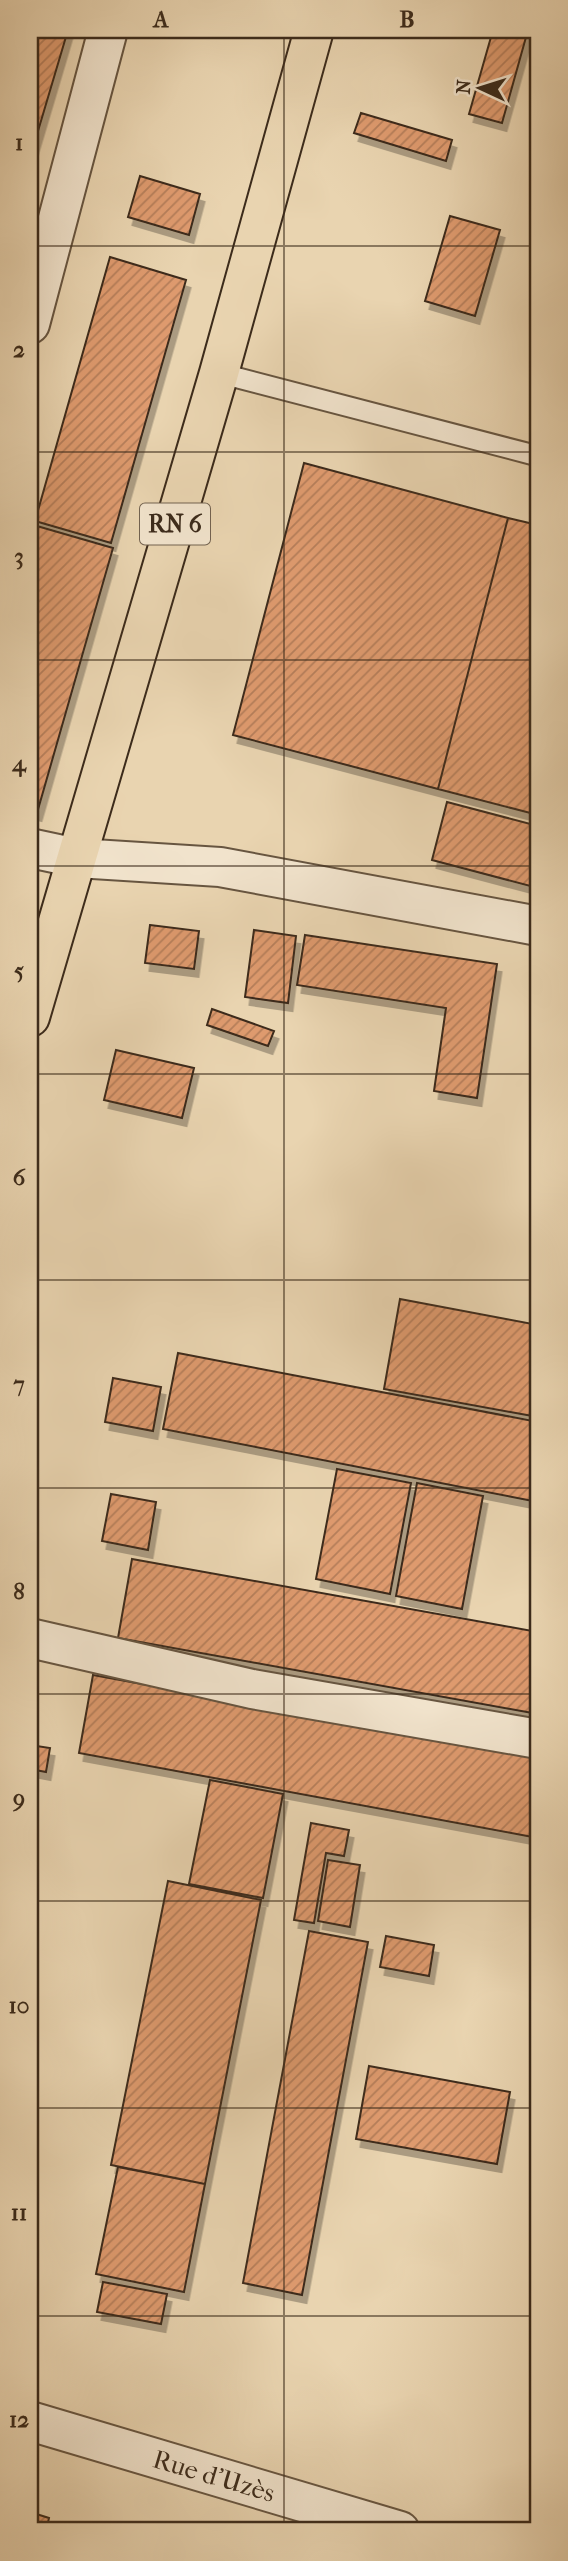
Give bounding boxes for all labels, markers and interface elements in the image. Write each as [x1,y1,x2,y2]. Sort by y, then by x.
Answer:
text: A [152,6,170,33]
text: B [400,6,415,33]
north arrow [446,52,516,122]
text: N [453,78,476,95]
text: 1 [15,129,23,156]
text: 2 [13,336,25,363]
road number: RN 6 [140,504,210,544]
text: 3 [14,543,24,570]
text: 4 [11,750,27,777]
text: 5 [14,957,24,984]
text: 6 [13,1164,26,1191]
text: 7 [12,1371,25,1398]
text: 8 [13,1578,25,1605]
text: 9 [12,1785,25,1812]
text: 10 [9,1992,29,2019]
text: 11 [11,2199,27,2226]
text: 12 [9,2406,29,2433]
street label: Rue d'Uzès [149,2443,279,2508]

